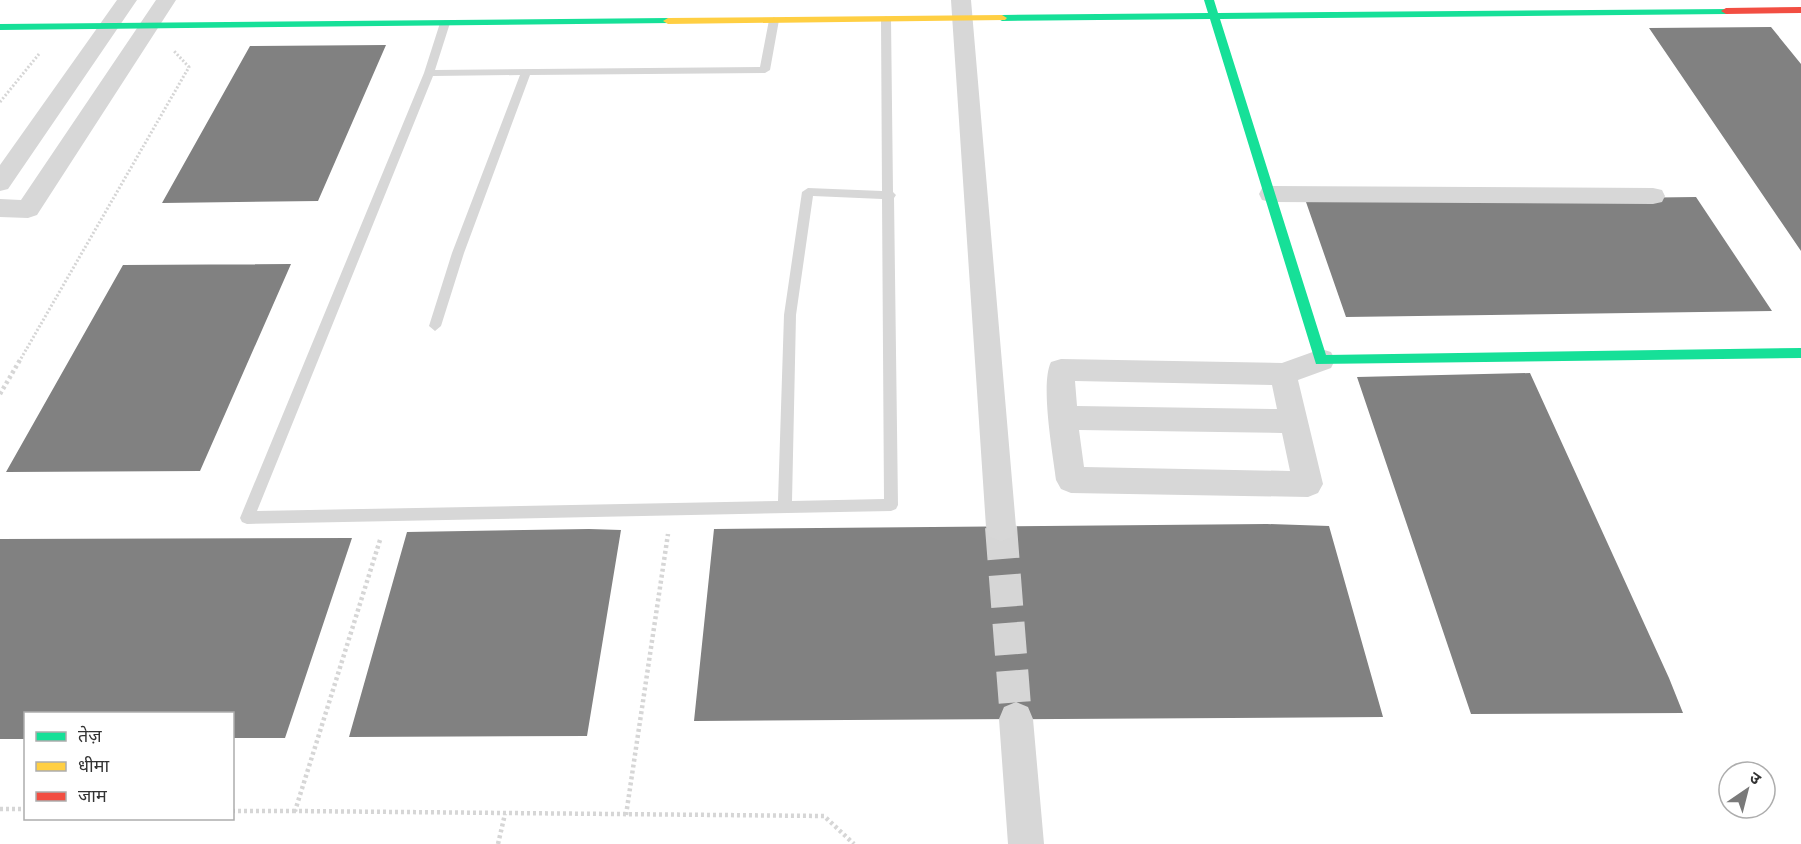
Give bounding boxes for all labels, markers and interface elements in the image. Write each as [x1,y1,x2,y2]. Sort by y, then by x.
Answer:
legend [24,712,234,820]
text: तेज़ [78,722,102,749]
text: धीमा [78,752,109,779]
north arrow [1717,760,1777,820]
text: उ [1745,765,1767,791]
text: जाम [78,782,108,809]

